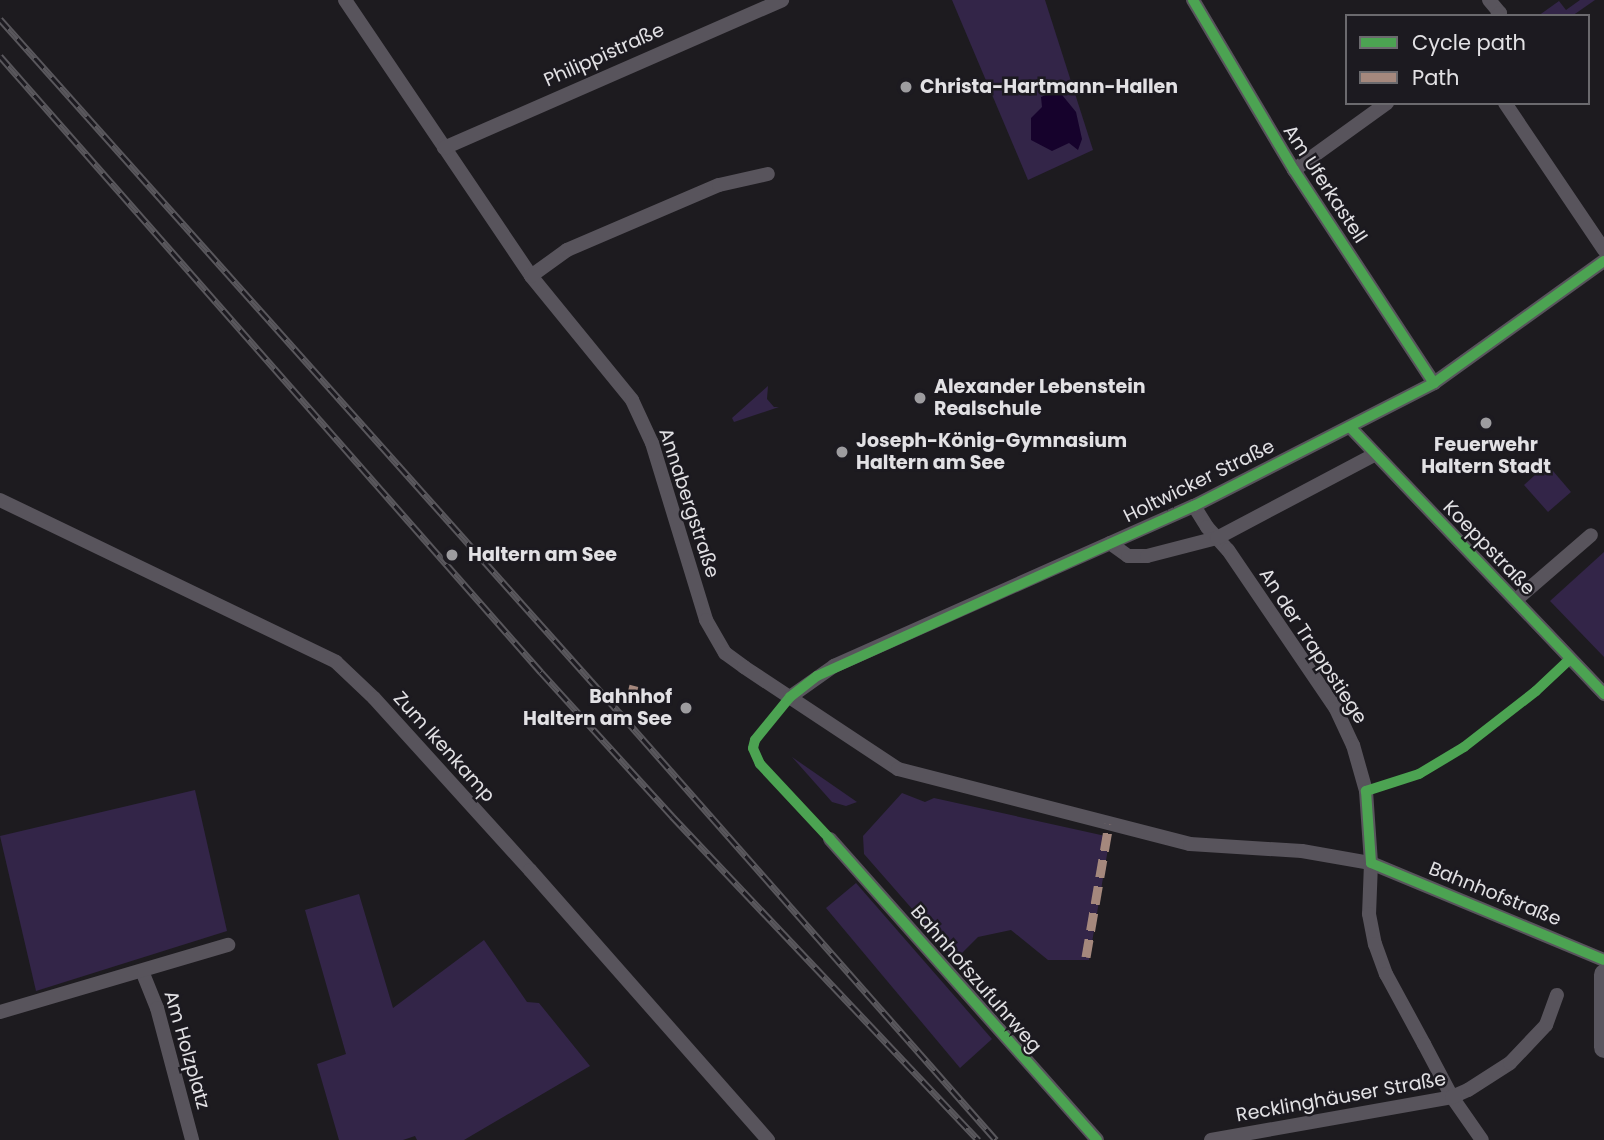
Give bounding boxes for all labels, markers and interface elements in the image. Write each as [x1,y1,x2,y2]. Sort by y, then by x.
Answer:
legend [1345,14,1590,105]
street label: Philippistraße [540,18,668,92]
text: Cycle path [1412,28,1526,57]
text: Path [1412,63,1459,92]
place label: Christa-Hartmann-Hallen [920,76,1178,98]
marker: Christa-Hartmann-Hallen [898,79,914,95]
street label: Am Uferkastell [1278,121,1372,247]
place label: Alexander Lebenstein Realschule [934,376,1146,420]
marker: Alexander Lebenstein Realschule [912,390,928,406]
marker: Feuerwehr Haltern Stadt [1478,415,1494,431]
street label: Annabergstraße [654,425,724,581]
place label: Joseph-König-Gymnasium Haltern am See [856,430,1127,474]
place label: Feuerwehr Haltern Stadt [1421,434,1551,478]
street label: Holtwicker Straße [1120,435,1278,527]
marker: Joseph-König-Gymnasium Haltern am See [834,444,850,460]
street label: Koeppstraße [1438,496,1540,600]
place label: Haltern am See [468,544,617,566]
marker: Haltern am See [442,545,462,565]
street label: An der Trappstiege [1254,564,1372,728]
place label: Bahnhof Haltern am See [523,686,672,730]
street label: Zum Ikenkamp [389,687,499,807]
marker: Bahnhof Haltern am See [678,700,694,716]
street label: Bahnhofstraße [1425,857,1565,931]
street label: Bahnhofszufuhrweg [906,901,1046,1057]
street label: Am Holzplatz [159,988,215,1112]
street label: Recklinghäuser Straße [1234,1067,1448,1127]

